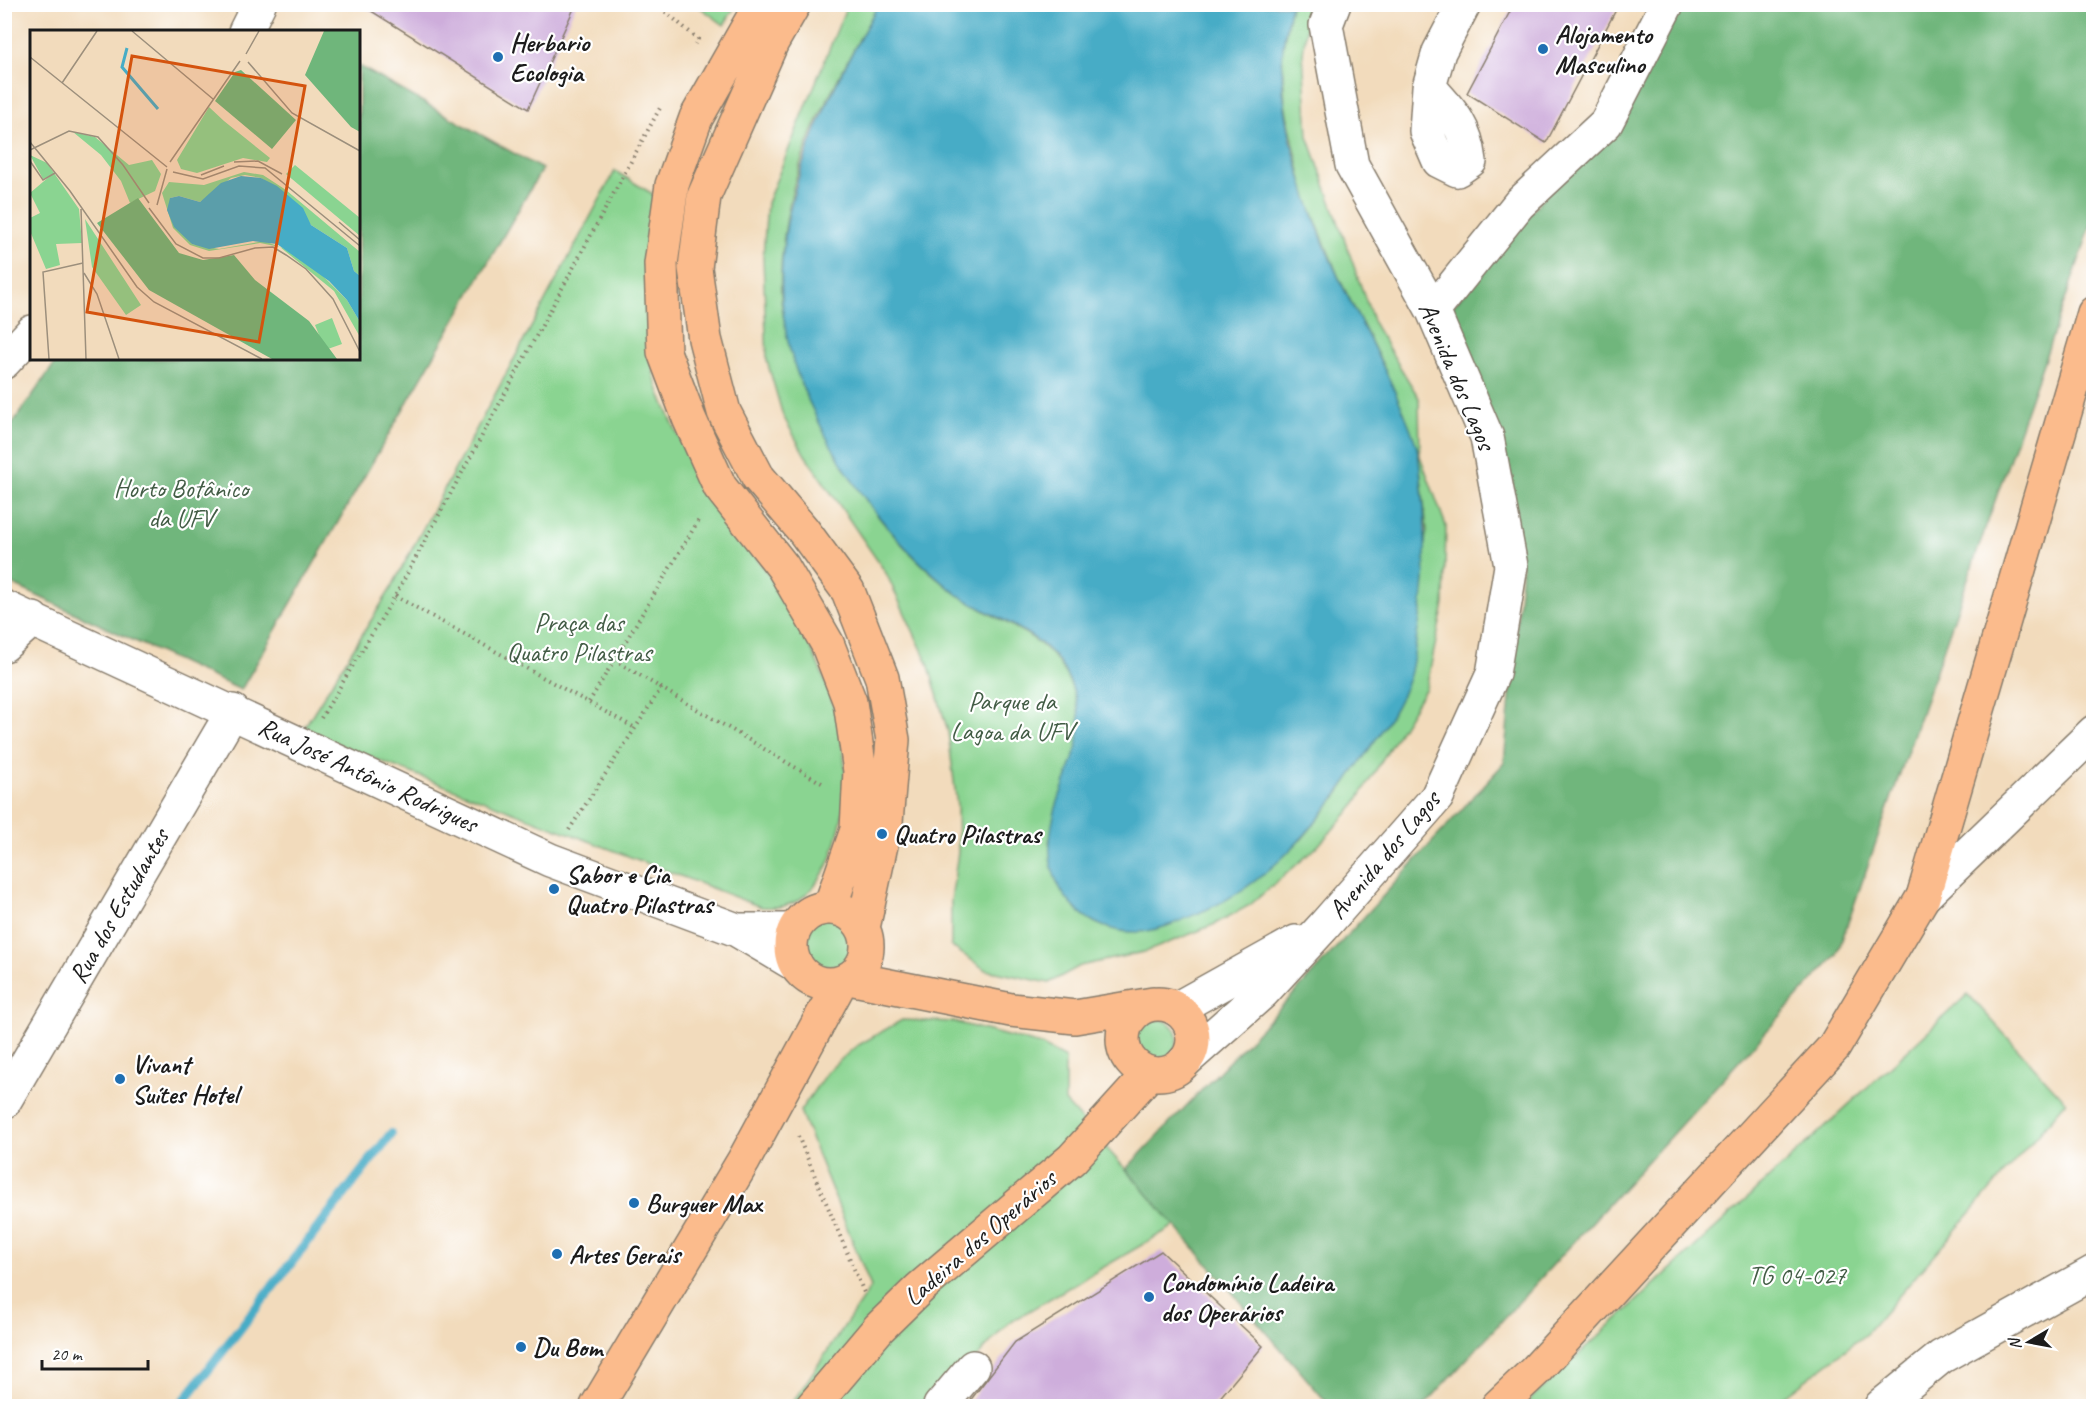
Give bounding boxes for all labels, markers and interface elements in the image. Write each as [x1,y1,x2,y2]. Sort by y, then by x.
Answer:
place label: Alojamento Masculino [1555,18,1654,81]
place label: Herbario Ecologia [510,26,591,89]
inset map [30,30,360,360]
marker: Alojamento Masculino [1536,42,1550,56]
marker: Herbario Ecologia [491,50,505,64]
street label: Avenida dos Lagos [1411,297,1504,457]
park label: Horto Botânico da UFV [114,472,251,535]
park label: Praça das Quatro Pilastras [507,606,654,669]
park label: Parque da Lagoa da UFV [950,685,1079,748]
street label: Rua José Antônio Rodrigues [253,710,485,841]
street label: Avenida dos Lagos [1321,783,1448,926]
place label: Quatro Pilastras [894,818,1044,851]
street label: Rua dos Estudantes [61,821,178,989]
marker: Quatro Pilastras [875,827,889,841]
place label: Sabor e Cia Quatro Pilastras [566,858,716,921]
marker: Sabor e Cia Quatro Pilastras [547,882,561,896]
place label: Vivant Suítes Hotel [132,1048,243,1111]
marker: Vivant Suítes Hotel [113,1072,127,1086]
street label: Ladeira dos Operários [897,1161,1065,1313]
place label: Burguer Max [646,1187,764,1220]
marker: Burguer Max [627,1196,641,1210]
place label: Artes Gerais [569,1238,683,1271]
marker: Artes Gerais [550,1247,564,1261]
park label: TG 04-027 [1748,1259,1847,1292]
place label: Condomínio Ladeira dos Operários [1161,1266,1336,1329]
marker: Condomínio Ladeira dos Operários [1142,1290,1156,1304]
north arrow [1999,1312,2059,1372]
place label: Du Bom [533,1331,604,1364]
scale bar [42,1333,148,1371]
text: N [2004,1335,2026,1351]
marker: Du Bom [514,1340,528,1354]
text: 20 m [51,1343,84,1365]

